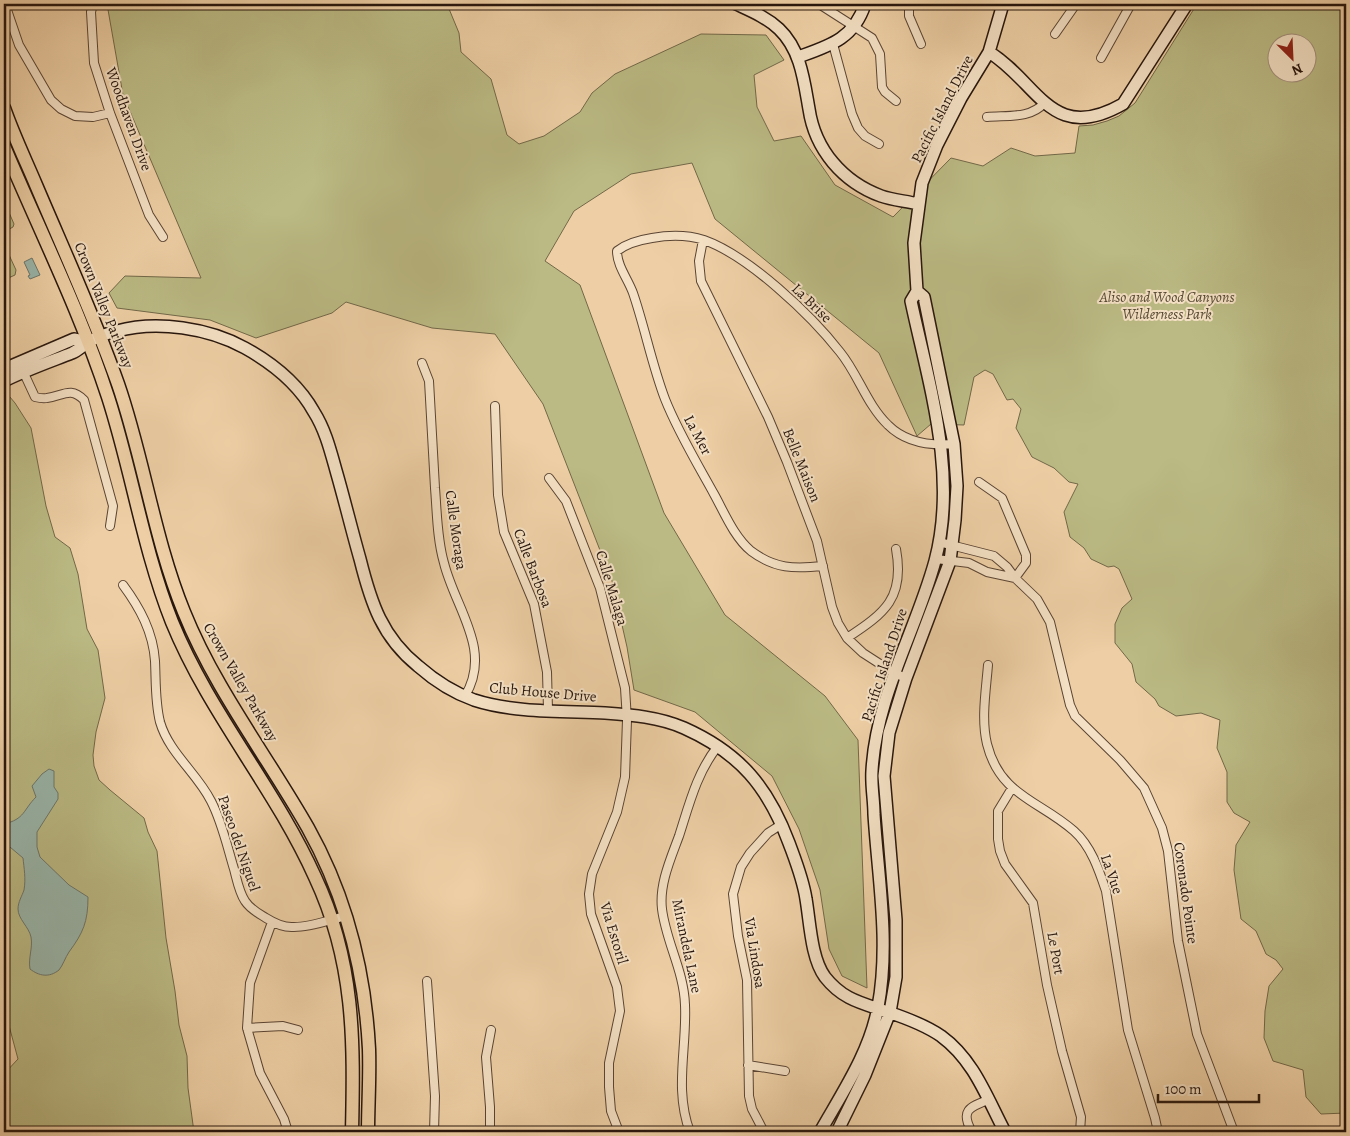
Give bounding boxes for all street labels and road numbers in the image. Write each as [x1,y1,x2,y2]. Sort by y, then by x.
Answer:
street label: Pacific Island Drive [906,51,978,166]
street label: Woodhaven Drive [101,64,157,174]
street label: Crown Valley Parkway [70,239,139,371]
street label: La Brise [787,279,837,327]
street label: La Mer [679,412,717,459]
street label: Belle Maison [778,425,826,505]
street label: Calle Moraga [441,489,471,571]
street label: Calle Barbosa [509,526,557,610]
street label: Calle Malaga [591,548,633,628]
street label: Pacific Island Drive [856,605,912,724]
street label: Crown Valley Parkway [199,619,283,745]
street label: Club House Drive [488,677,598,707]
street label: Paseo del Niguel [213,792,265,894]
street label: Coronado Pointe [1169,841,1203,945]
street label: La Vue [1096,851,1128,897]
street label: Mirandela Lane [667,897,707,995]
street label: Via Estoril [595,899,633,967]
street label: Via Lindosa [739,915,770,990]
street label: Le Port [1042,930,1070,976]

